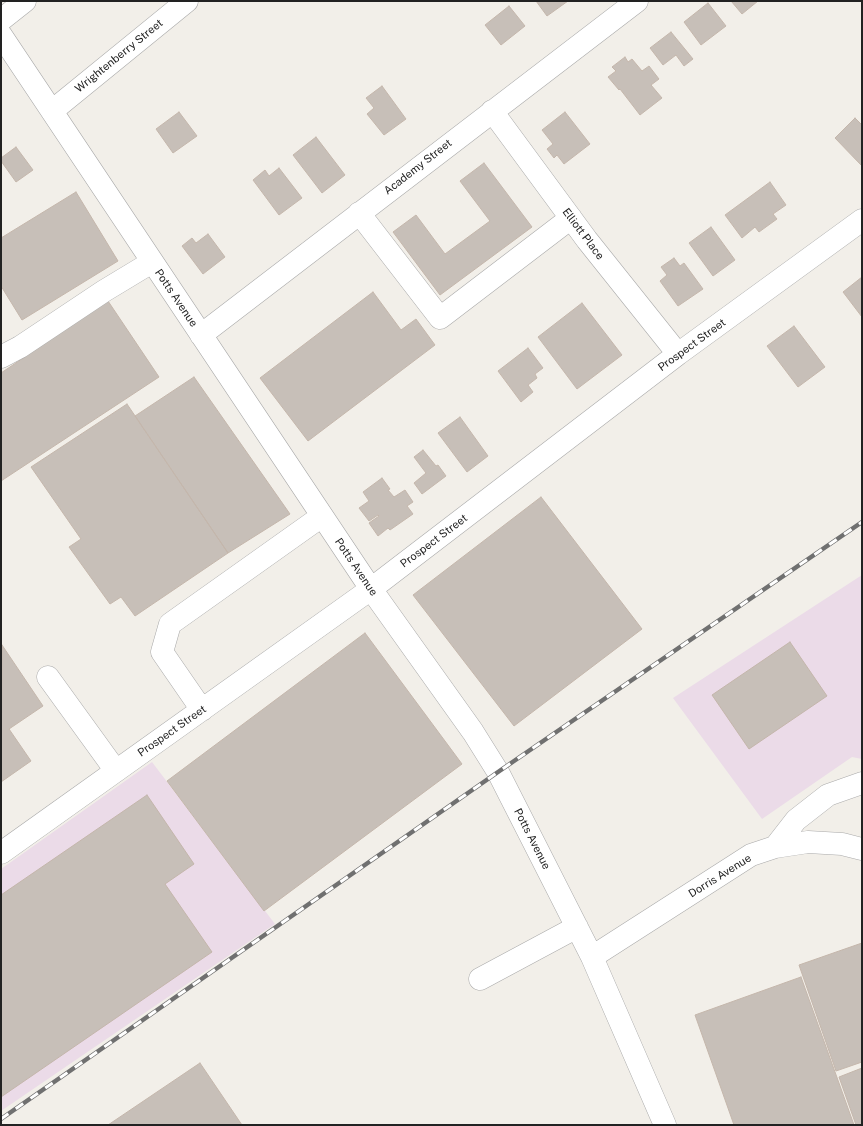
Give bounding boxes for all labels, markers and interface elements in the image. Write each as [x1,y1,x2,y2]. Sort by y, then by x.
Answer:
street label: Wrightenberry Street [72,16,166,96]
street label: Academy Street [381,136,455,198]
street label: Elliott Place [559,206,607,262]
street label: Potts Avenue [152,267,200,329]
street label: Prospect Street [656,316,728,374]
street label: Prospect Street [398,511,470,571]
street label: Potts Avenue [332,536,380,598]
street label: Prospect Street [135,702,209,760]
street label: Potts Avenue [511,806,553,872]
street label: Dorris Avenue [686,852,754,900]

